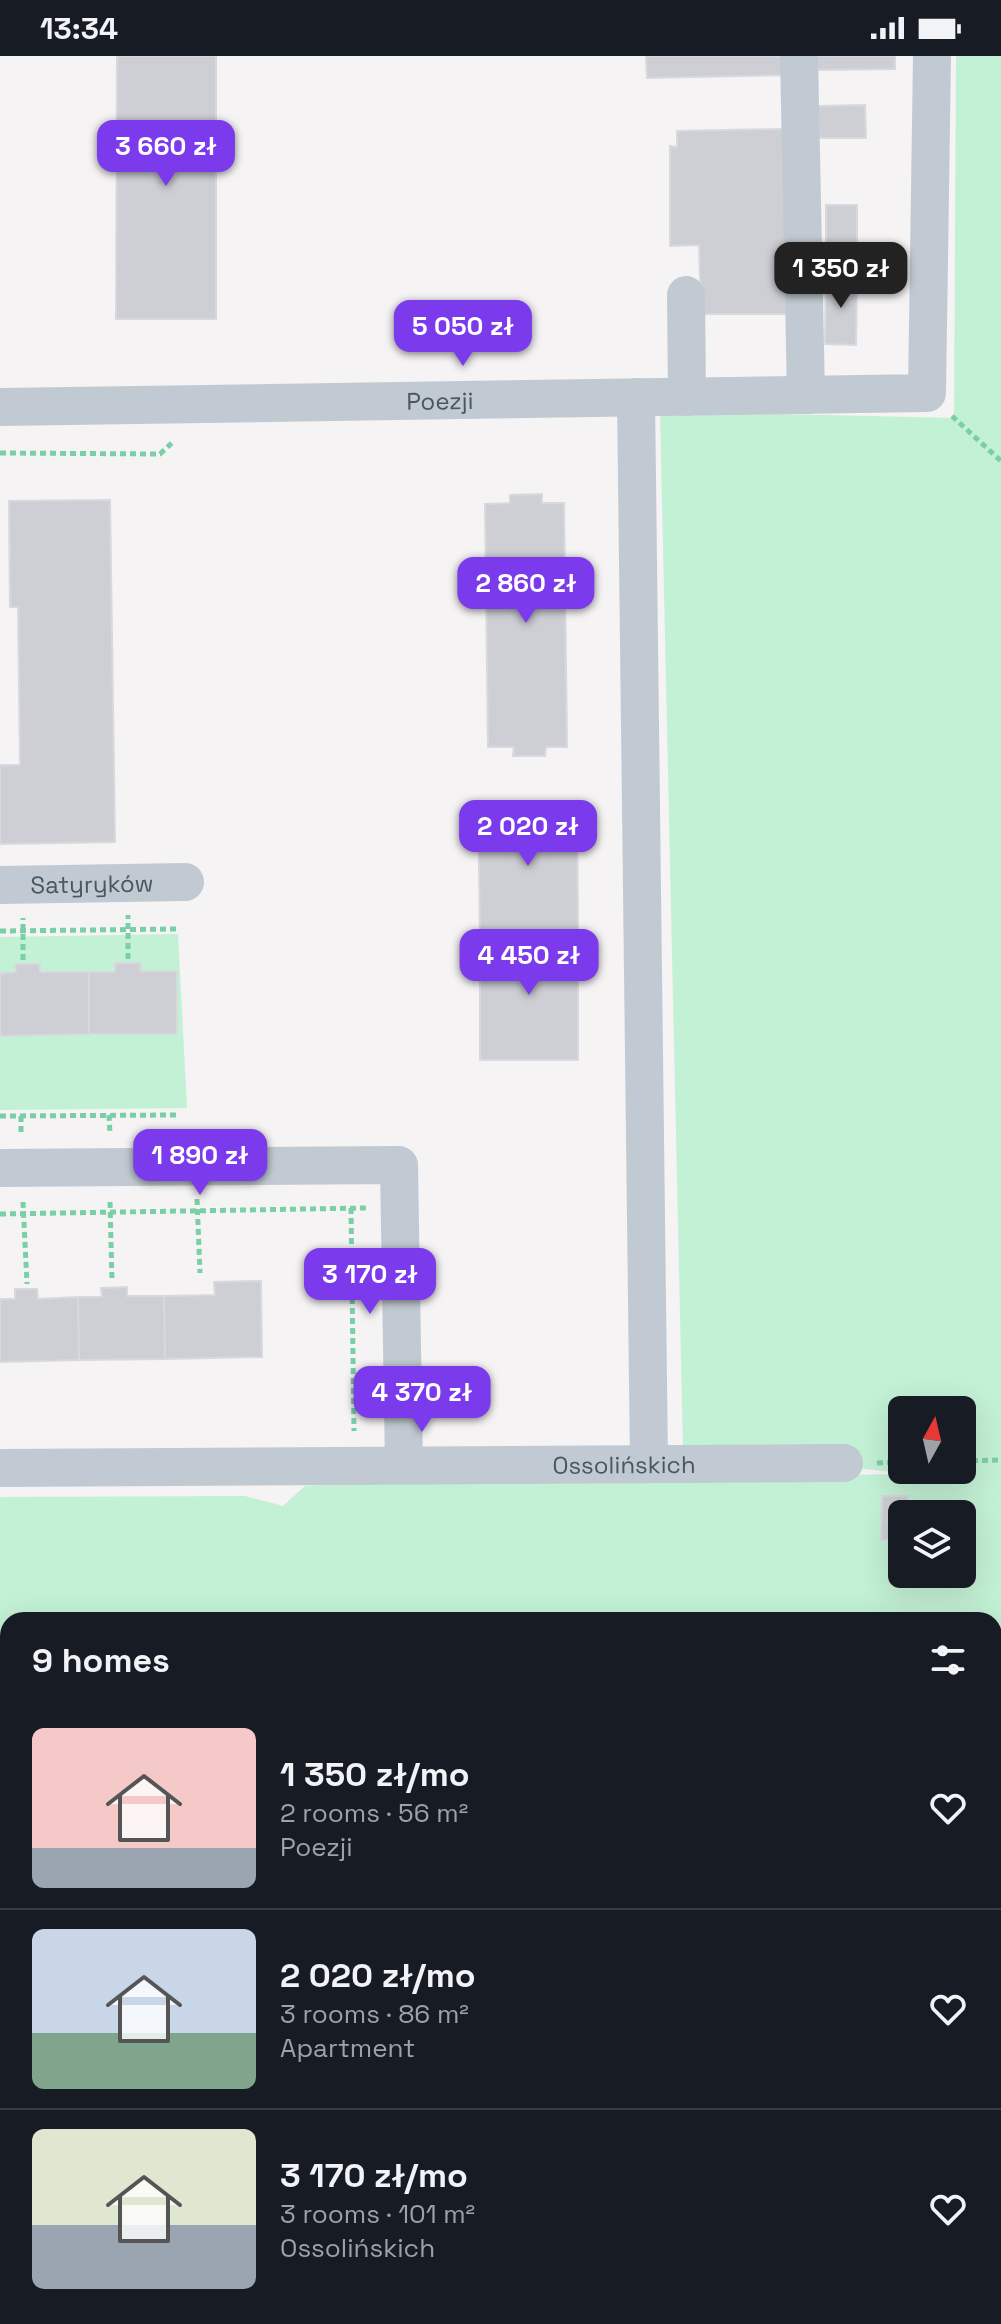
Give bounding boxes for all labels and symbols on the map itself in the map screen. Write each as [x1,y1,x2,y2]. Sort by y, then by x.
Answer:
pin: 3 660 zł [83,120,249,188]
pin: 1 350 zł [758,242,924,310]
pin: 5 050 zł [380,300,546,368]
street label: Poezji [406,384,474,416]
pin: 2 860 zł [443,557,609,625]
pin: 2 020 zł [445,800,611,868]
street label: Satyryków [30,867,154,900]
pin: 4 450 zł [446,929,612,997]
pin: 1 890 zł [117,1129,283,1197]
pin: 3 170 zł [287,1248,453,1316]
pin: 4 370 zł [339,1366,505,1434]
north arrow [888,1396,976,1484]
street label: Ossolińskich [552,1448,696,1480]

